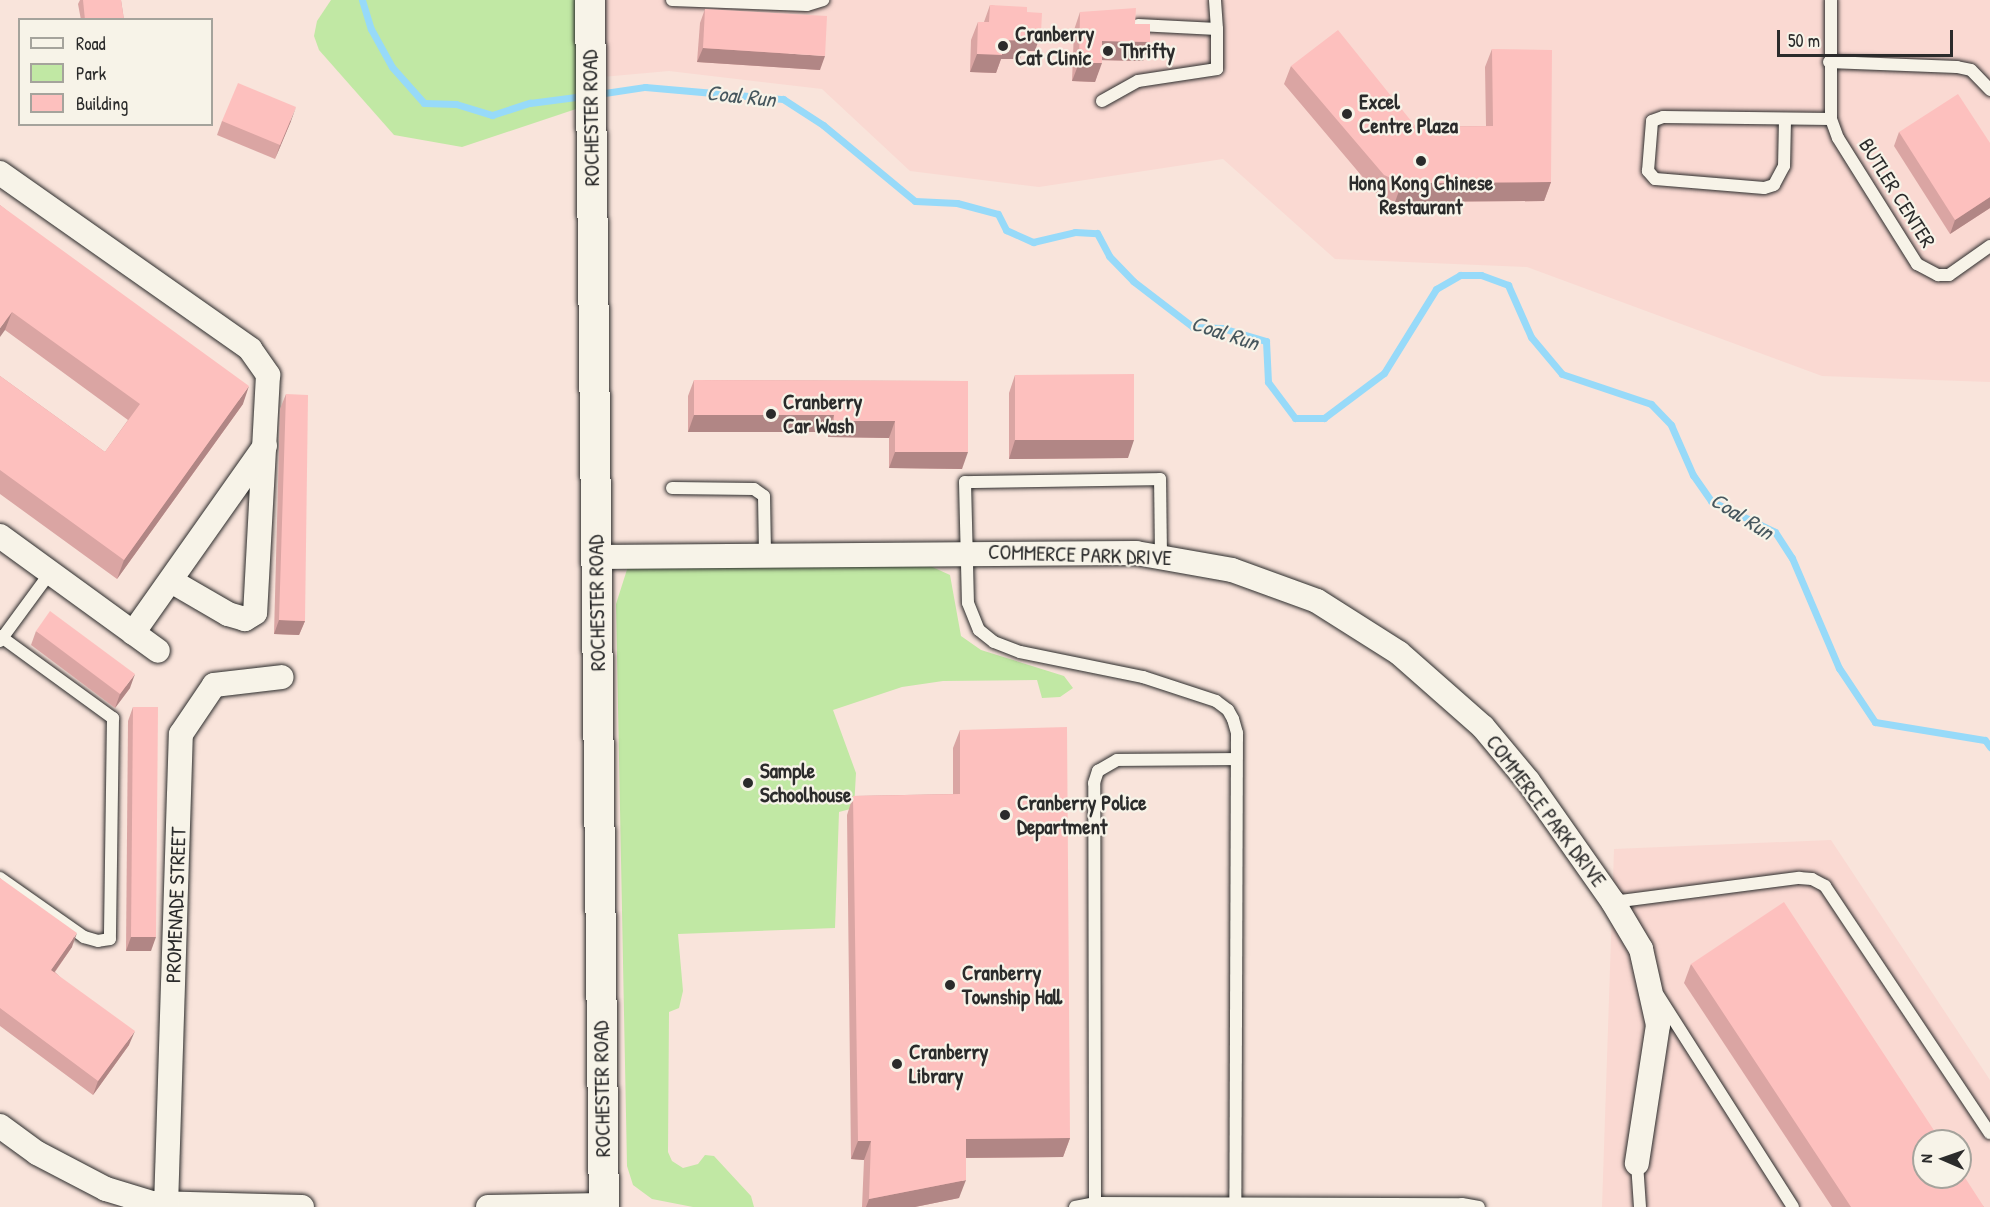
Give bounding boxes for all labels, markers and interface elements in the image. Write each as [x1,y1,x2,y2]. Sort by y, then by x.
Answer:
legend [18,18,213,126]
scale bar [1780,18,1956,56]
place label: Cranberry Cat Clinic [1015,21,1094,71]
text: 50 m [1788,28,1820,53]
text: Road [76,31,106,56]
place label: Thrifty [1120,38,1175,64]
marker: Cranberry Cat Clinic [996,39,1010,53]
marker: Thrifty [1101,44,1115,58]
street label: ROCHESTER ROAD [577,50,605,186]
text: Park [76,61,106,86]
water label: Coal Run [705,79,777,113]
place label: Excel Centre Plaza [1359,89,1458,139]
text: Building [76,91,128,116]
marker: Excel Centre Plaza [1340,107,1354,121]
street label: BUTLER CENTER [1853,134,1941,252]
marker: Hong Kong Chinese Restaurant [1414,154,1428,168]
place label: Hong Kong Chinese Restaurant [1349,170,1493,220]
water label: Coal Run [1188,310,1262,356]
place label: Cranberry Car Wash [783,389,862,439]
marker: Cranberry Car Wash [764,407,778,421]
water label: Coal Run [1706,486,1778,546]
street label: ROCHESTER ROAD [583,535,611,671]
street label: COMMERCE PARK DRIVE [988,539,1172,571]
street label: COMMERCE PARK DRIVE [1481,730,1611,892]
place label: Sample Schoolhouse [760,758,851,808]
marker: Sample Schoolhouse [741,776,755,790]
place label: Cranberry Police Department [1017,790,1147,840]
marker: Cranberry Police Department [998,808,1012,822]
street label: PROMENADE STREET [161,827,191,983]
place label: Cranberry Township Hall [962,960,1062,1010]
marker: Cranberry Township Hall [943,978,957,992]
street label: ROCHESTER ROAD [588,1021,616,1157]
place label: Cranberry Library [909,1039,988,1089]
marker: Cranberry Library [890,1057,904,1071]
north arrow [1912,1129,1972,1189]
text: N [1915,1154,1937,1163]

